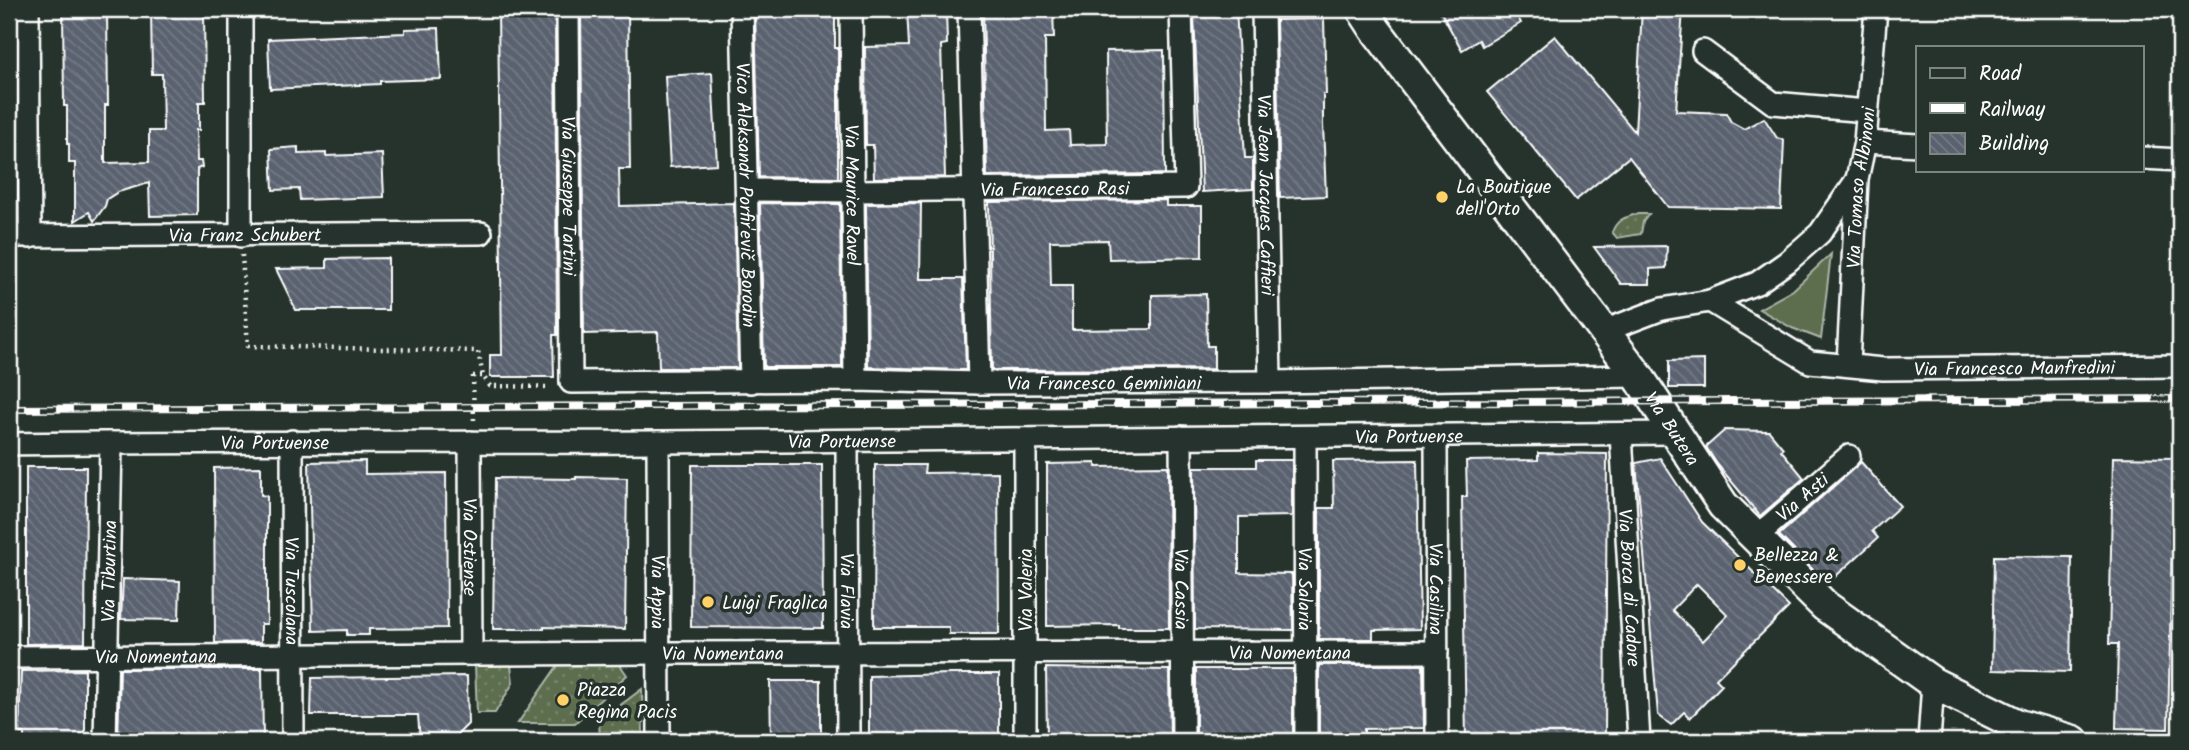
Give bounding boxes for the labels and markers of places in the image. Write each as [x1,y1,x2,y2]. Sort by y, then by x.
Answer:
place label: La Boutique dell'Orto [1456,173,1552,225]
marker: La Boutique dell'Orto [1434,189,1450,205]
place label: Bellezza & Benessere [1754,541,1839,593]
marker: Bellezza & Benessere [1732,557,1748,573]
place label: Luigi Fraglica [722,589,828,619]
marker: Luigi Fraglica [700,594,716,610]
place label: Piazza Regina Pacis [577,676,677,728]
marker: Piazza Regina Pacis [555,692,571,708]

